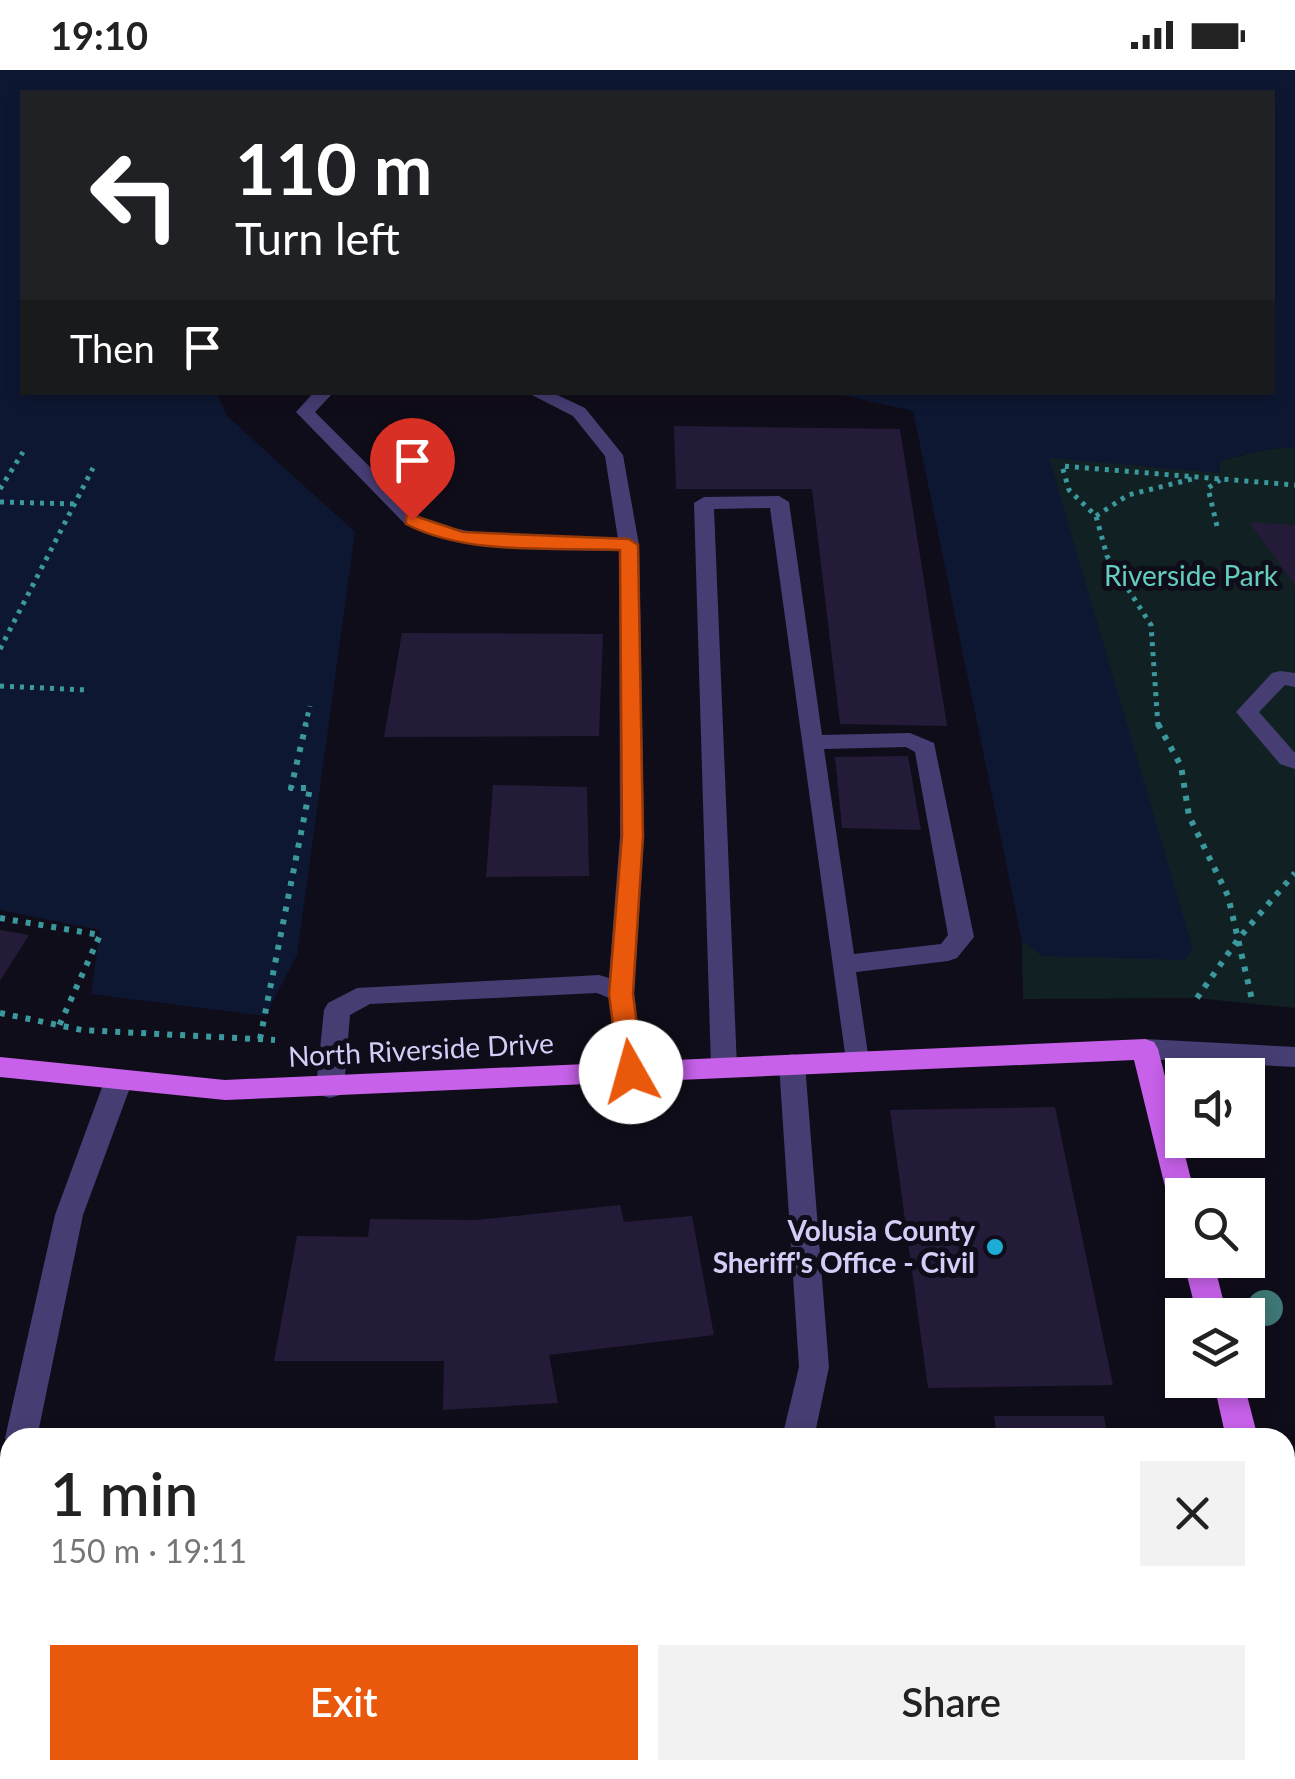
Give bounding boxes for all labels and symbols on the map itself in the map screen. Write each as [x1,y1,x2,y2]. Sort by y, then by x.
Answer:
pin [370,418,455,521]
park label: Riverside Park [1104,558,1279,592]
position arrow [579,1020,683,1124]
street label: North Riverside Drive [287,1025,555,1073]
place label: Volusia County Sheriff's Office - Civil [713,1213,975,1279]
marker: Volusia County Sheriff's Office - Civil [984,1236,1006,1258]

